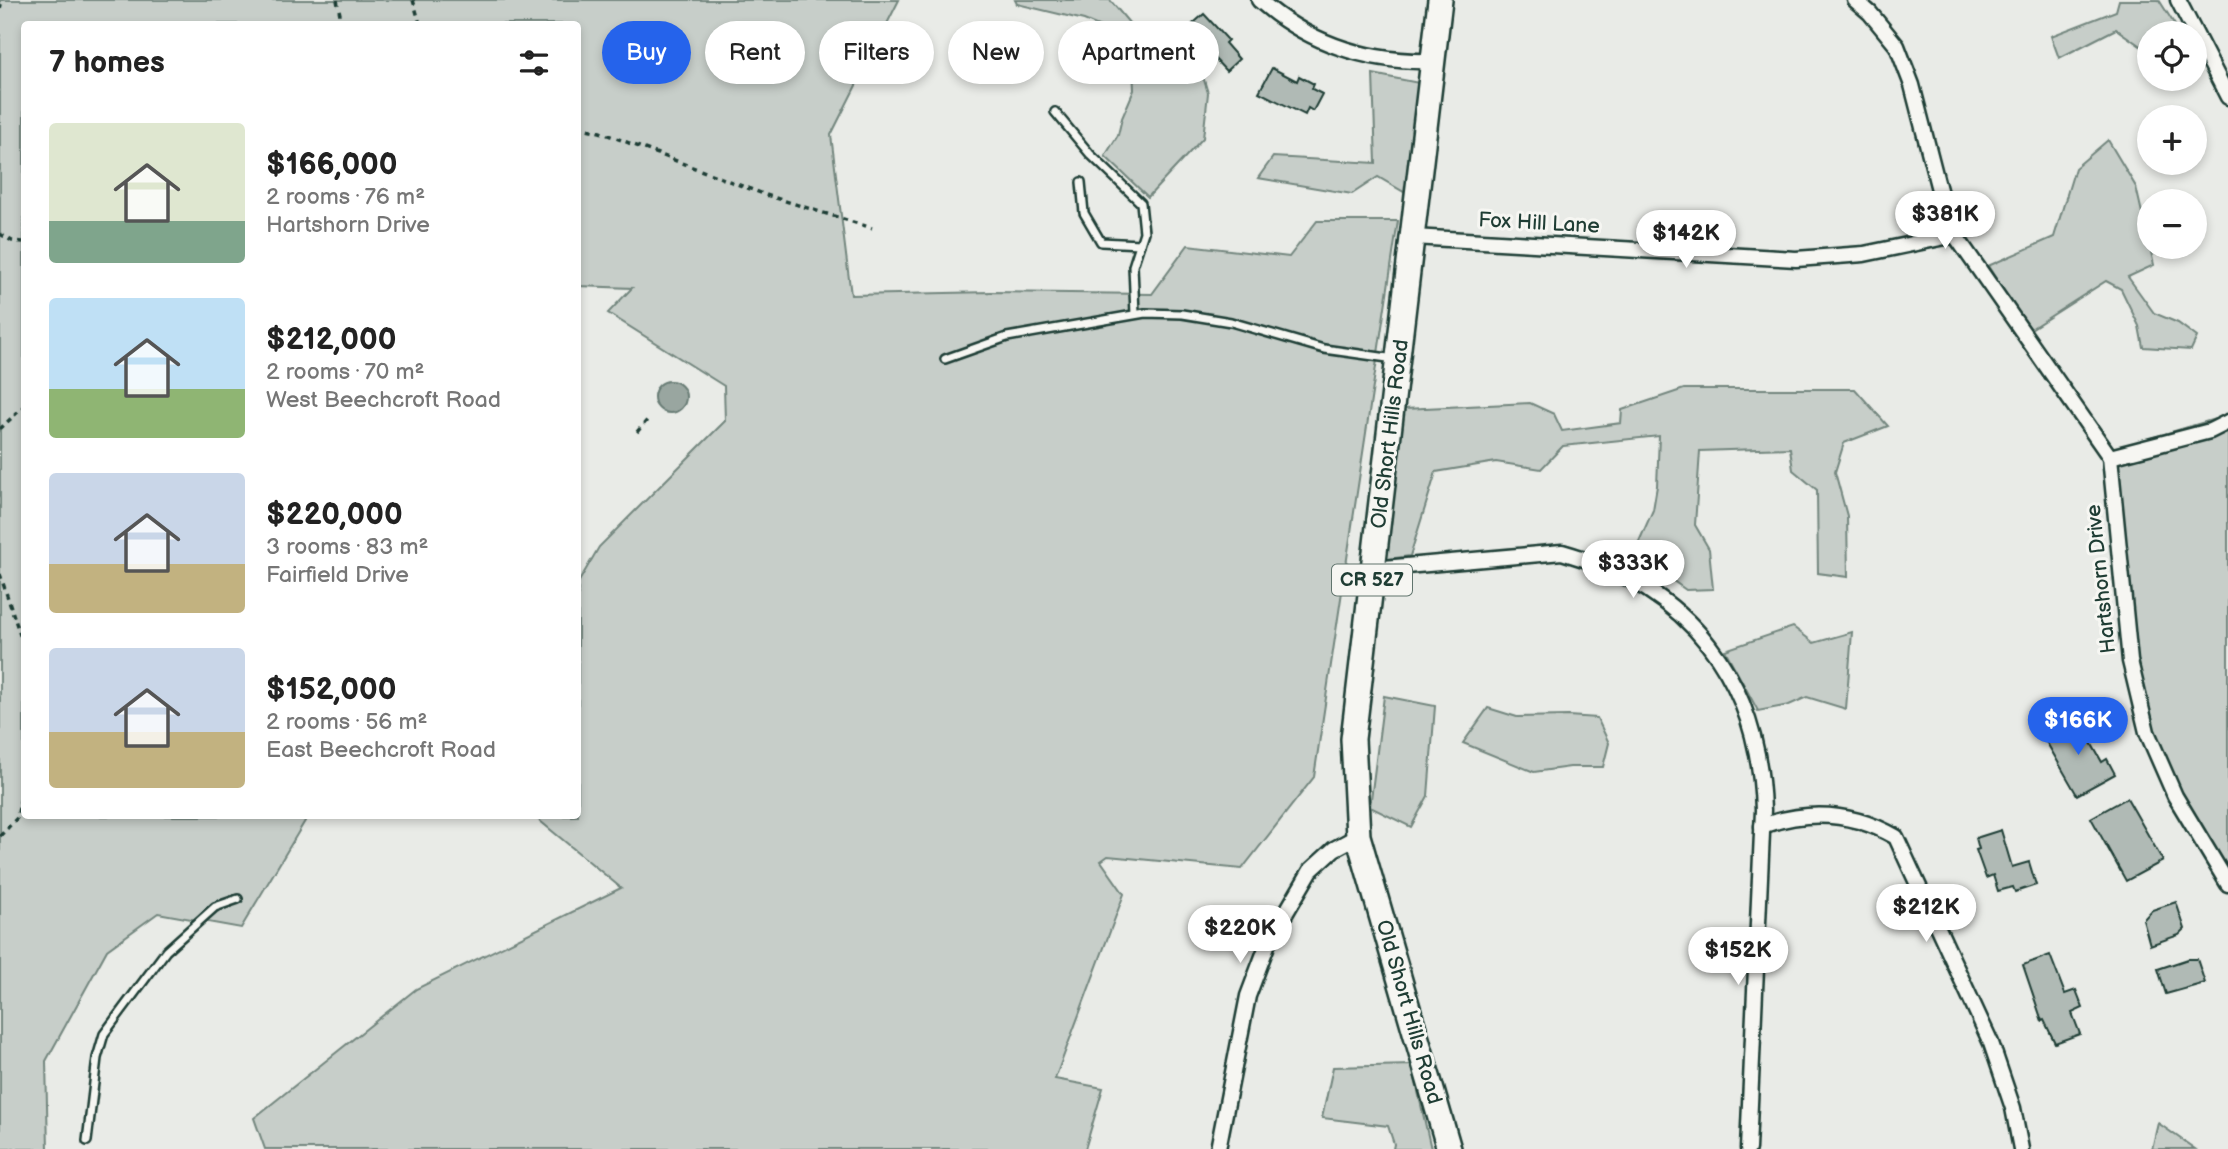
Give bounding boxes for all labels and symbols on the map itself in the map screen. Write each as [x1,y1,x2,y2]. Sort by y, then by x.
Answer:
pin: $381K [1896,191,1994,251]
street label: Fox Hill Lane [1478,207,1600,239]
pin: $142K [1637,210,1735,270]
street label: Old Short Hills Road [1366,338,1414,530]
street label: Hartshorn Drive [2081,503,2121,655]
pin: $333K [1584,540,1682,600]
road number: CR 527 [1332,565,1412,596]
pin: $166K [2029,698,2127,757]
pin: $212K [1877,884,1975,944]
pin: $220K [1191,906,1289,965]
street label: Old Short Hills Road [1371,917,1447,1107]
pin: $152K [1689,928,1787,987]

